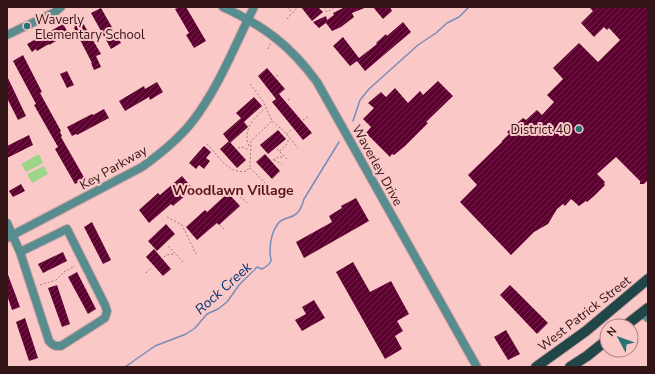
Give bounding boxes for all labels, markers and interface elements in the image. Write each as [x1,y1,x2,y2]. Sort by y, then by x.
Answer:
place label: Waverly Elementary School [35,11,145,44]
marker: Waverly Elementary School [22,21,32,31]
place label: District 40 [510,121,571,139]
street label: Waverley Drive [347,122,407,209]
marker: District 40 [574,124,584,134]
street label: Key Parkway [77,141,151,194]
district label: Woodlawn Village [172,181,294,200]
water label: Rock Creek [191,257,257,319]
street label: West Patrick Street [535,272,635,356]
north arrow [599,318,639,358]
text: N [603,324,620,340]

